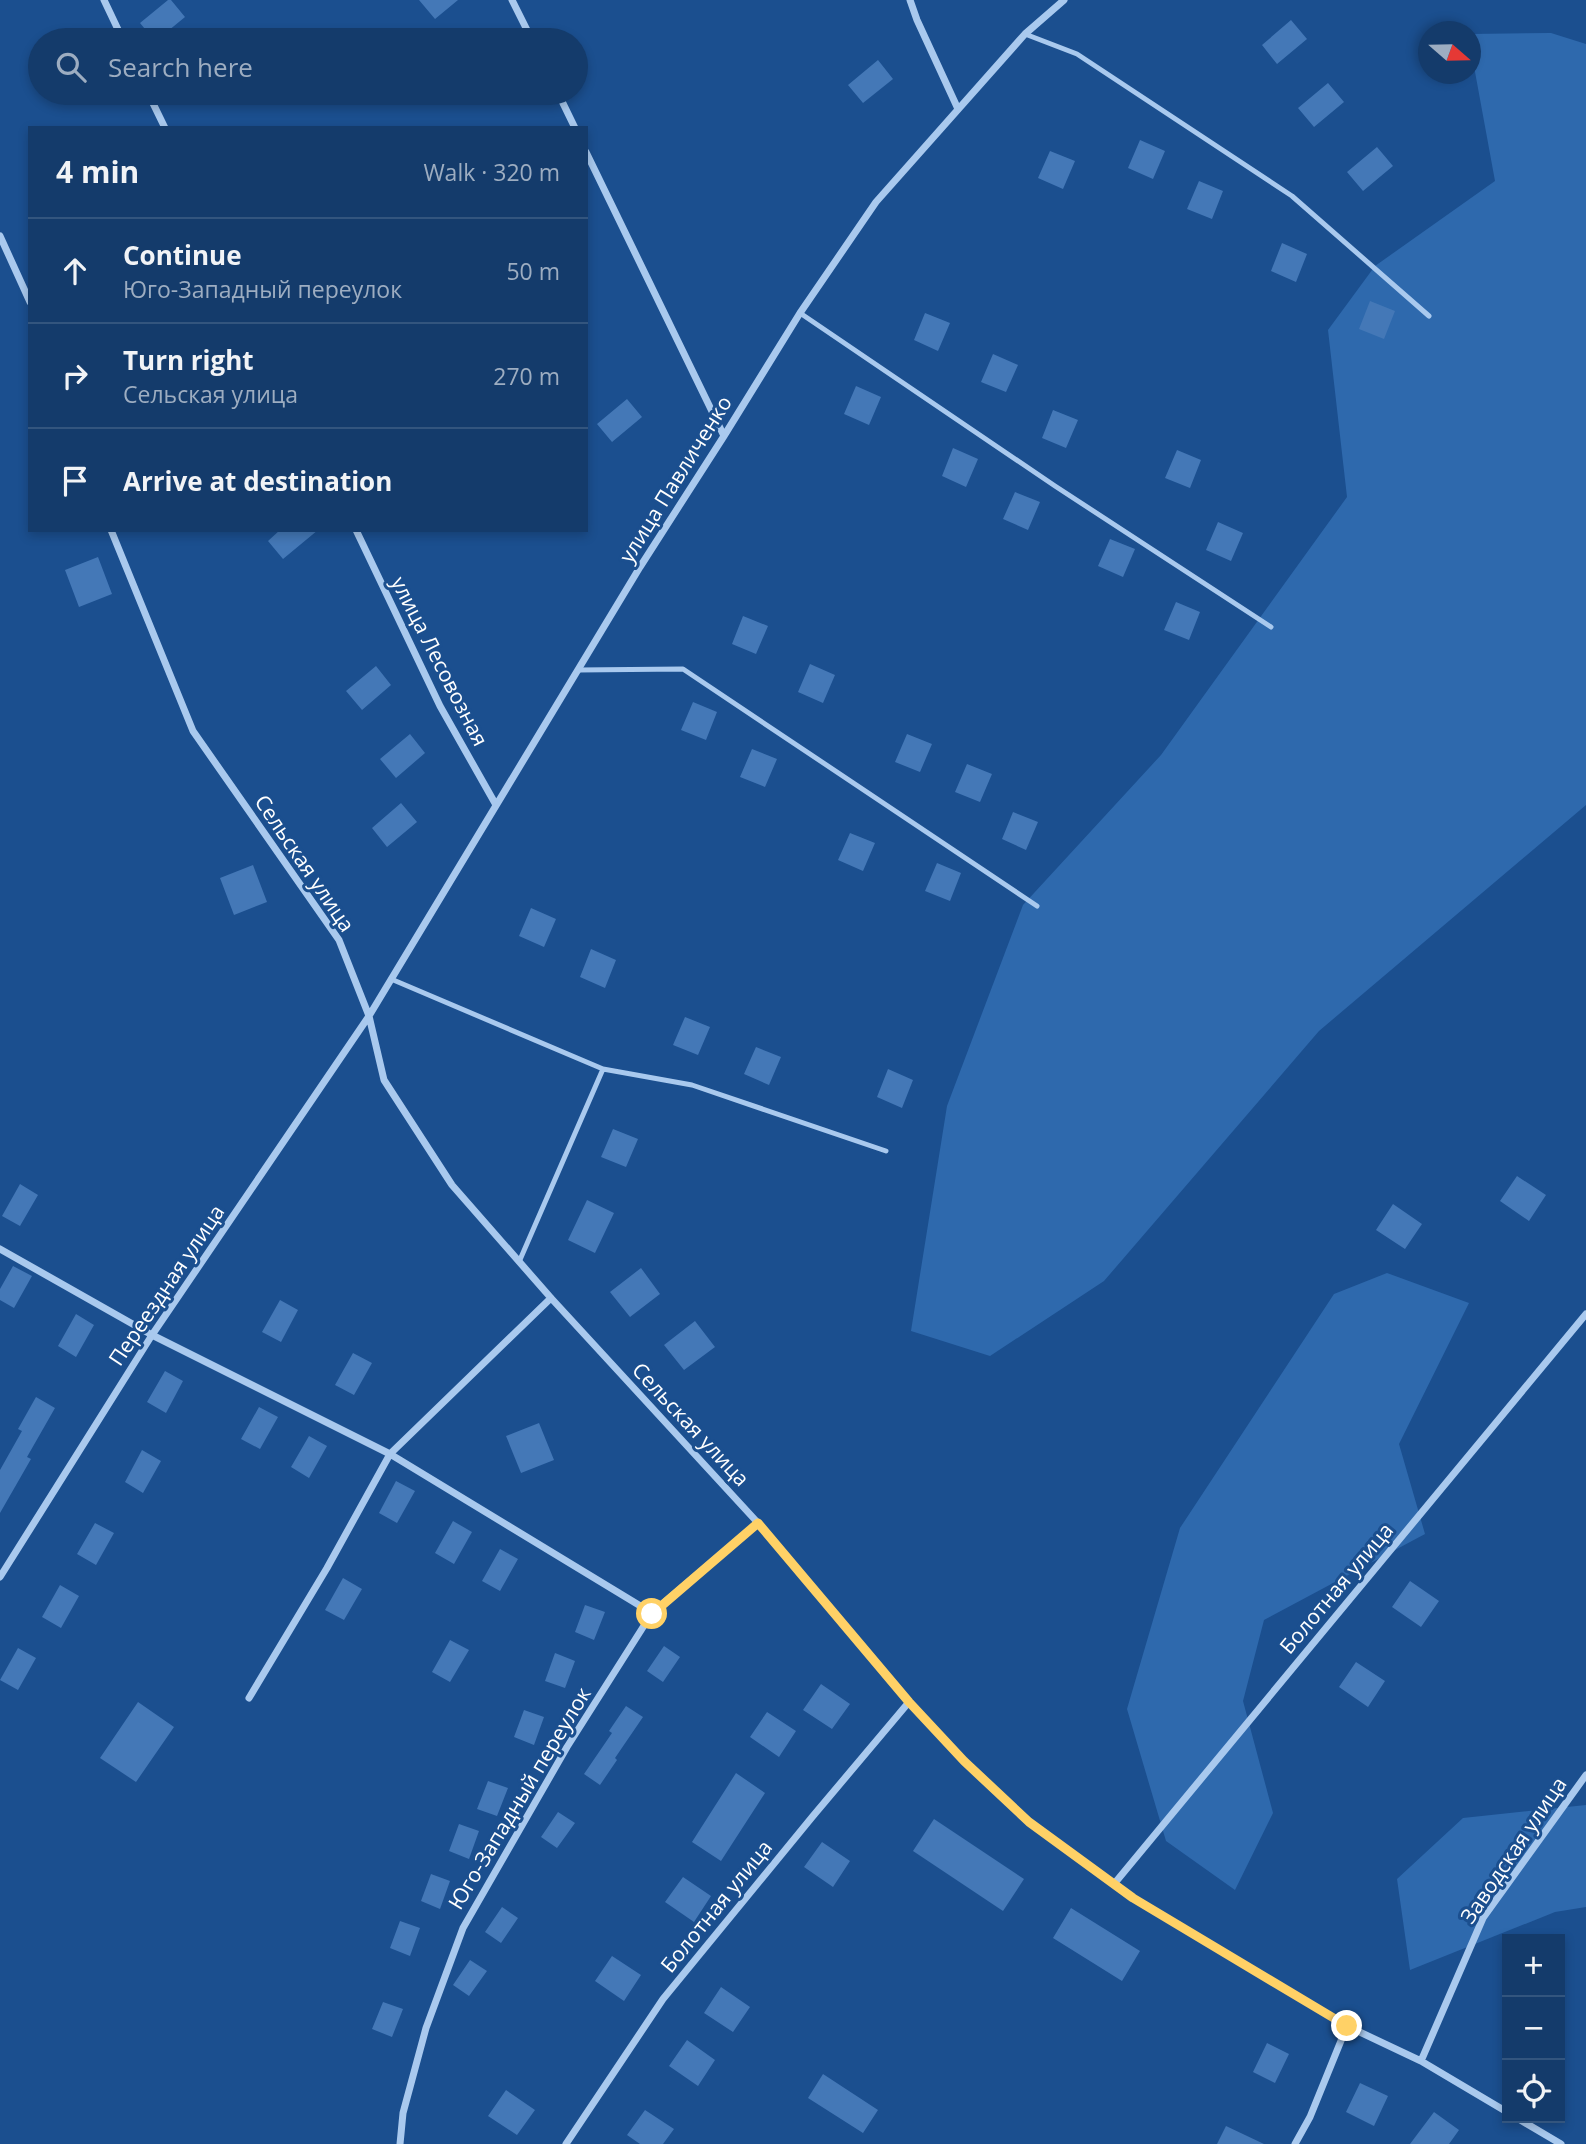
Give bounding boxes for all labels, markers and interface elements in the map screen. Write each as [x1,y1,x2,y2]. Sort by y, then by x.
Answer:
north arrow [1418,21,1481,84]
search box [28,28,588,105]
icon: search [52,48,90,86]
text: Search here [108,49,253,85]
text: 4 min [56,151,139,192]
text: Walk · 320 m [423,156,560,188]
text: Continue [123,237,242,273]
icon: ahead [56,252,94,290]
text: 50 m [506,255,560,287]
text: Юго-Западный переулок [123,273,402,305]
text: Turn right [123,342,254,378]
icon: right [56,357,94,395]
text: 270 m [493,360,560,392]
text: Сельская улица [123,378,298,410]
street label: улица Павличенко [612,390,738,568]
icon: arrive [56,462,94,500]
text: Arrive at destination [123,463,392,499]
street label: улица Лесовозная [385,571,495,751]
street label: Сельская улица [249,789,361,937]
street label: Переездная улица [102,1199,230,1371]
street label: Сельская улица [626,1356,756,1492]
street label: Болотная улица [1273,1517,1399,1659]
route start [636,1598,667,1629]
street label: Юго-Западный переулок [441,1681,597,1914]
street label: Заводская улица [1454,1771,1572,1929]
street label: Болотная улица [654,1834,778,1978]
map controls [1502,1934,1565,2123]
button: + [1502,1934,1565,1997]
button: − [1502,1997,1565,2060]
route end [1331,2010,1362,2041]
button: locate [1502,2060,1565,2123]

